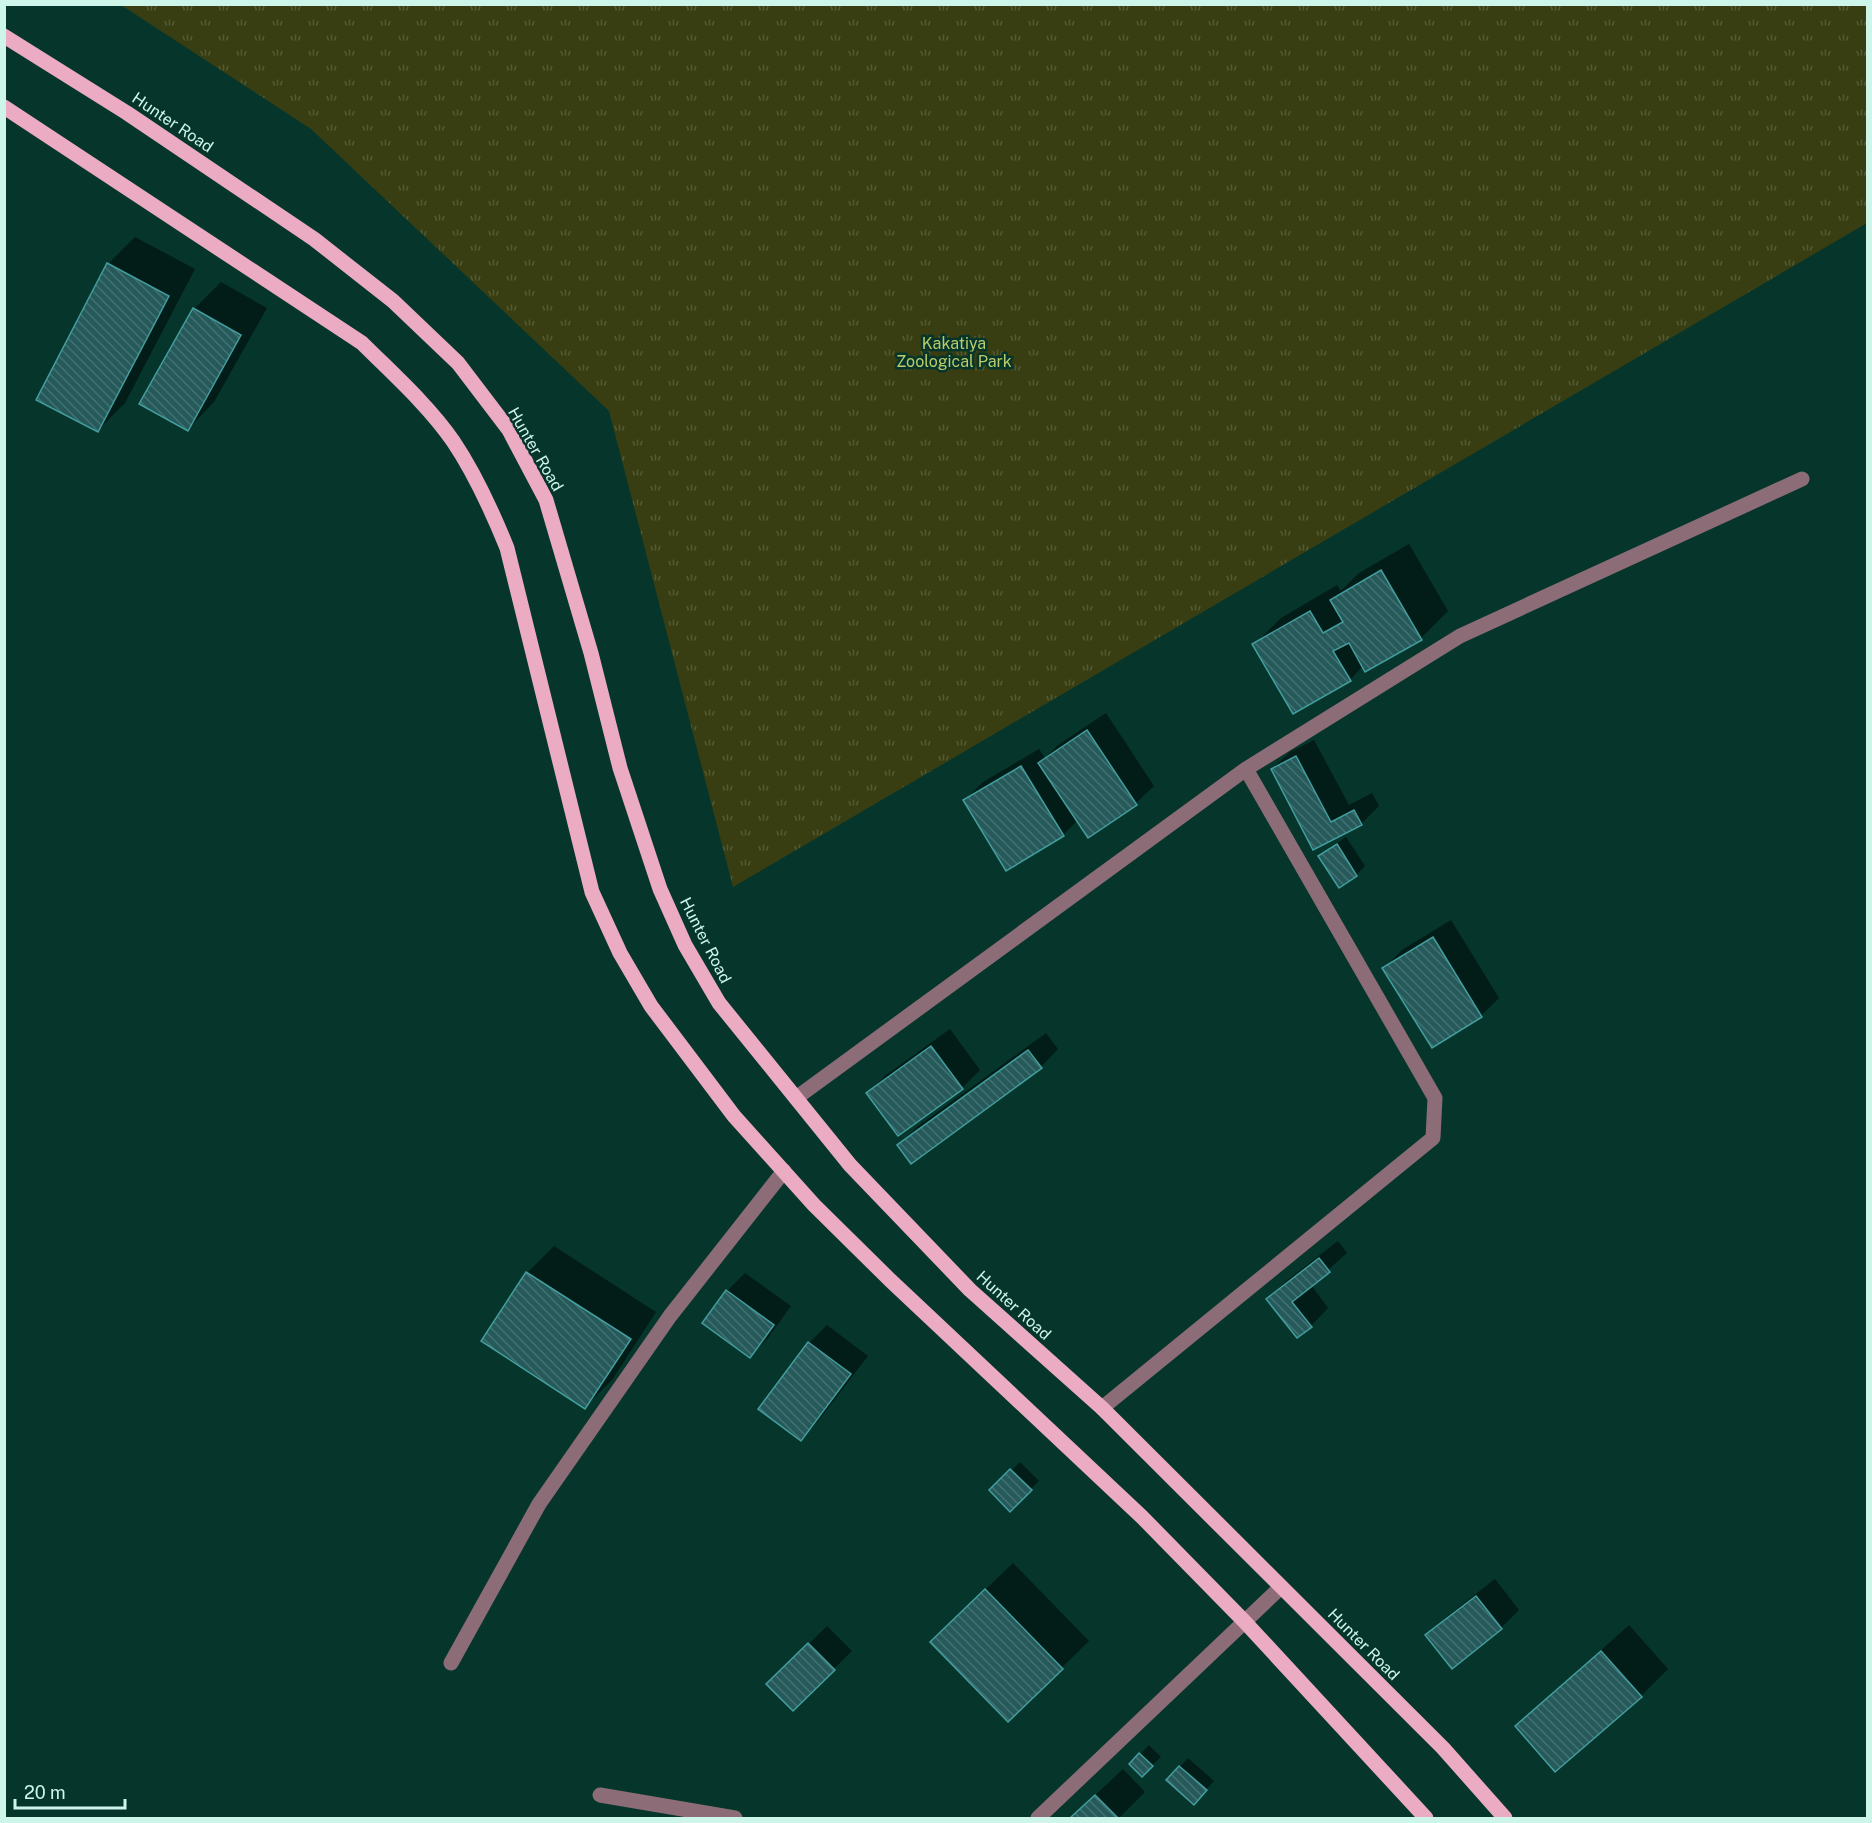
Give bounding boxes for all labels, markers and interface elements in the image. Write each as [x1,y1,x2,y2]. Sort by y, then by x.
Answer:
street label: Hunter Road [129,88,217,156]
park label: Kakatiya Zoological Park [896,334,1012,371]
street label: Hunter Road [504,404,567,495]
street label: Hunter Road [676,894,735,986]
street label: Hunter Road [973,1267,1055,1344]
street label: Hunter Road [1324,1605,1403,1684]
scale bar [15,1772,124,1810]
text: 20 m [24,1782,66,1803]

